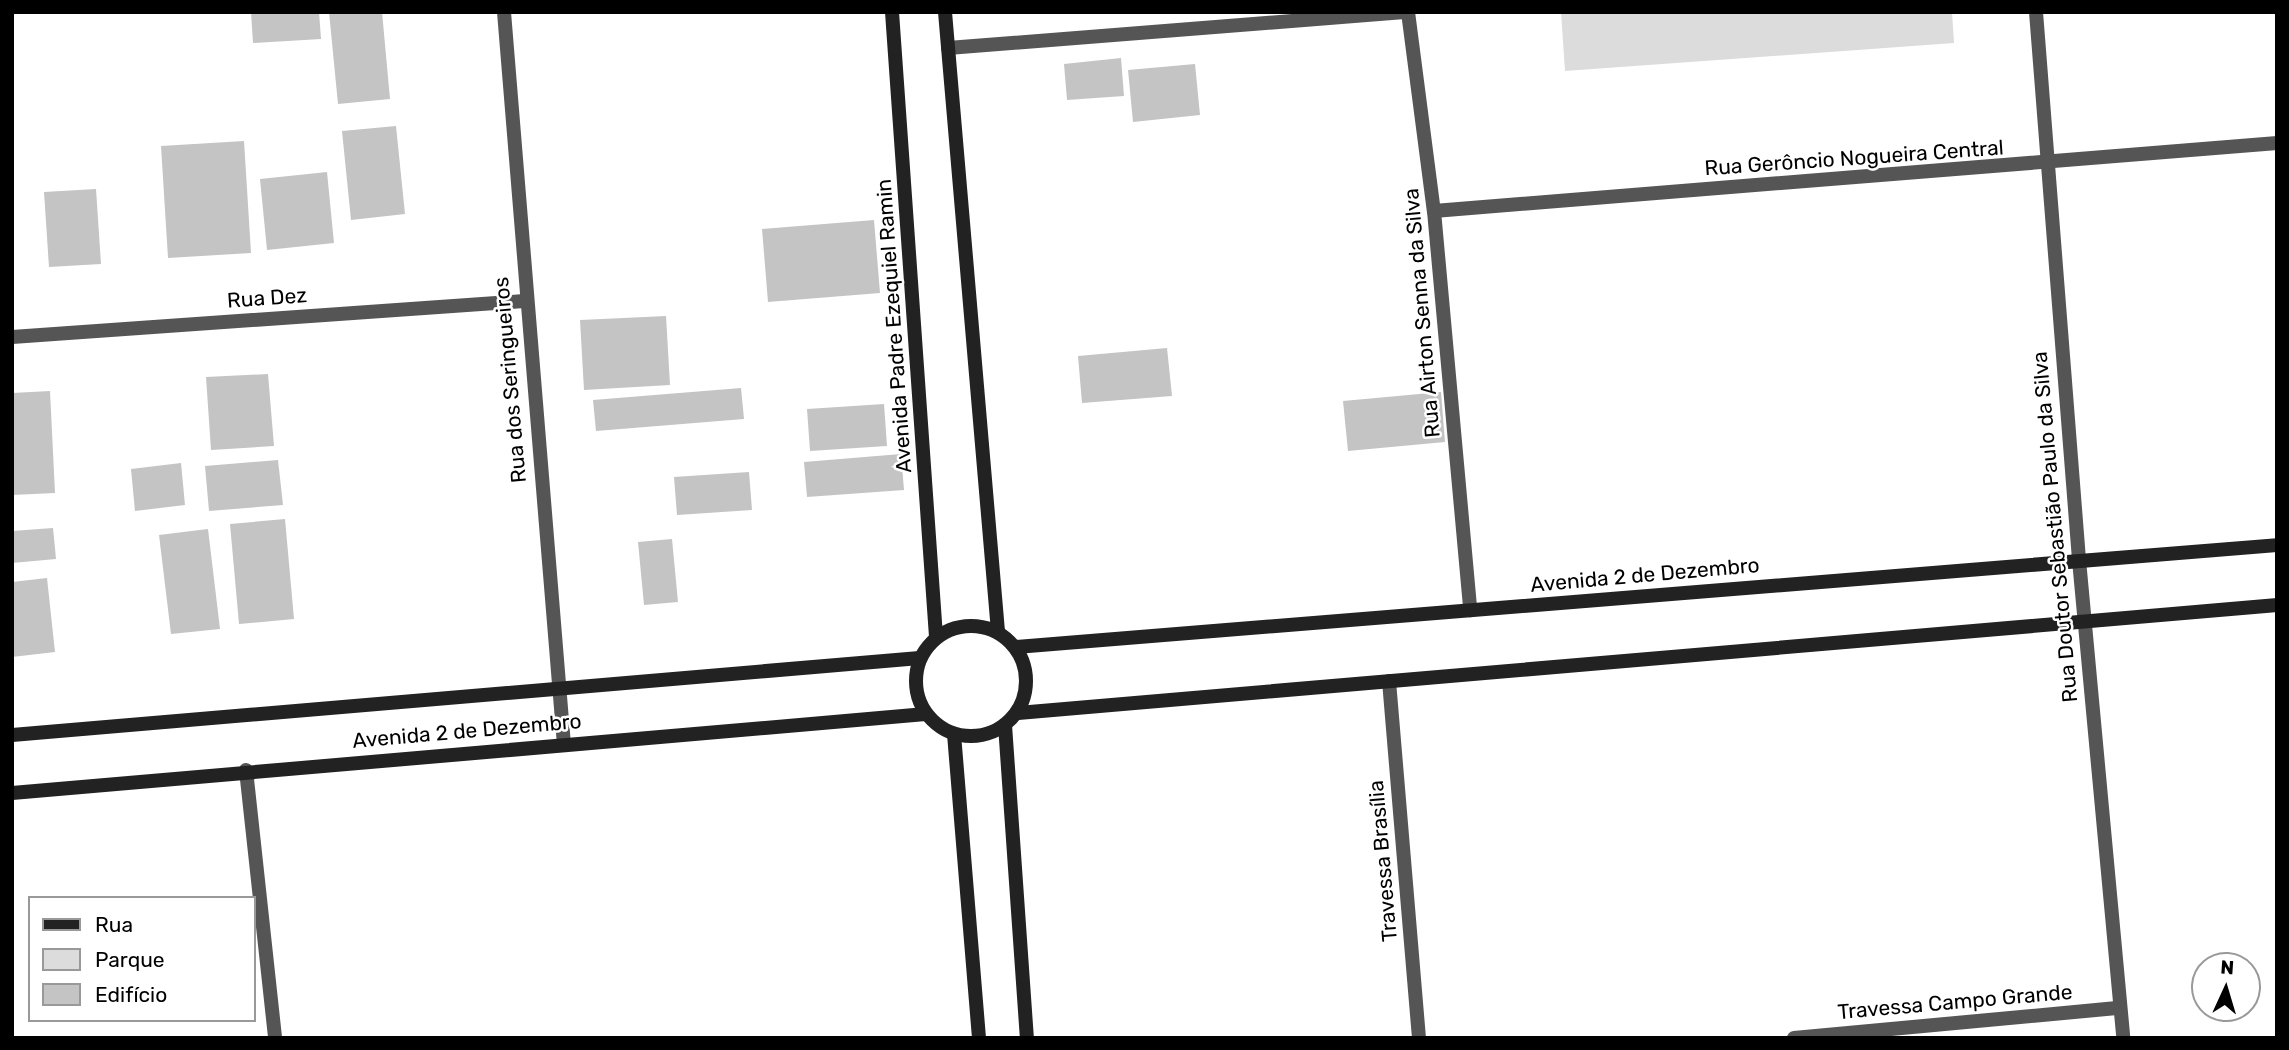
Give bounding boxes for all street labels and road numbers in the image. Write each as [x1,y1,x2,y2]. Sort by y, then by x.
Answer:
street label: Rua Gerôncio Nogueira Central [1704,135,2004,181]
street label: Avenida Padre Ezequiel Ramin [871,178,917,474]
street label: Rua Airton Senna da Silva [1399,187,1445,439]
street label: Rua dos Seringueiros [488,276,532,484]
street label: Rua Dez [226,283,308,313]
street label: Rua Doutor Sebastião Paulo da Silva [2027,350,2083,704]
street label: Avenida 2 de Dezembro [1529,552,1761,598]
street label: Avenida 2 de Dezembro [351,708,583,754]
street label: Travessa Brasília [1363,779,1403,943]
street label: Travessa Campo Grande [1837,979,2073,1025]

